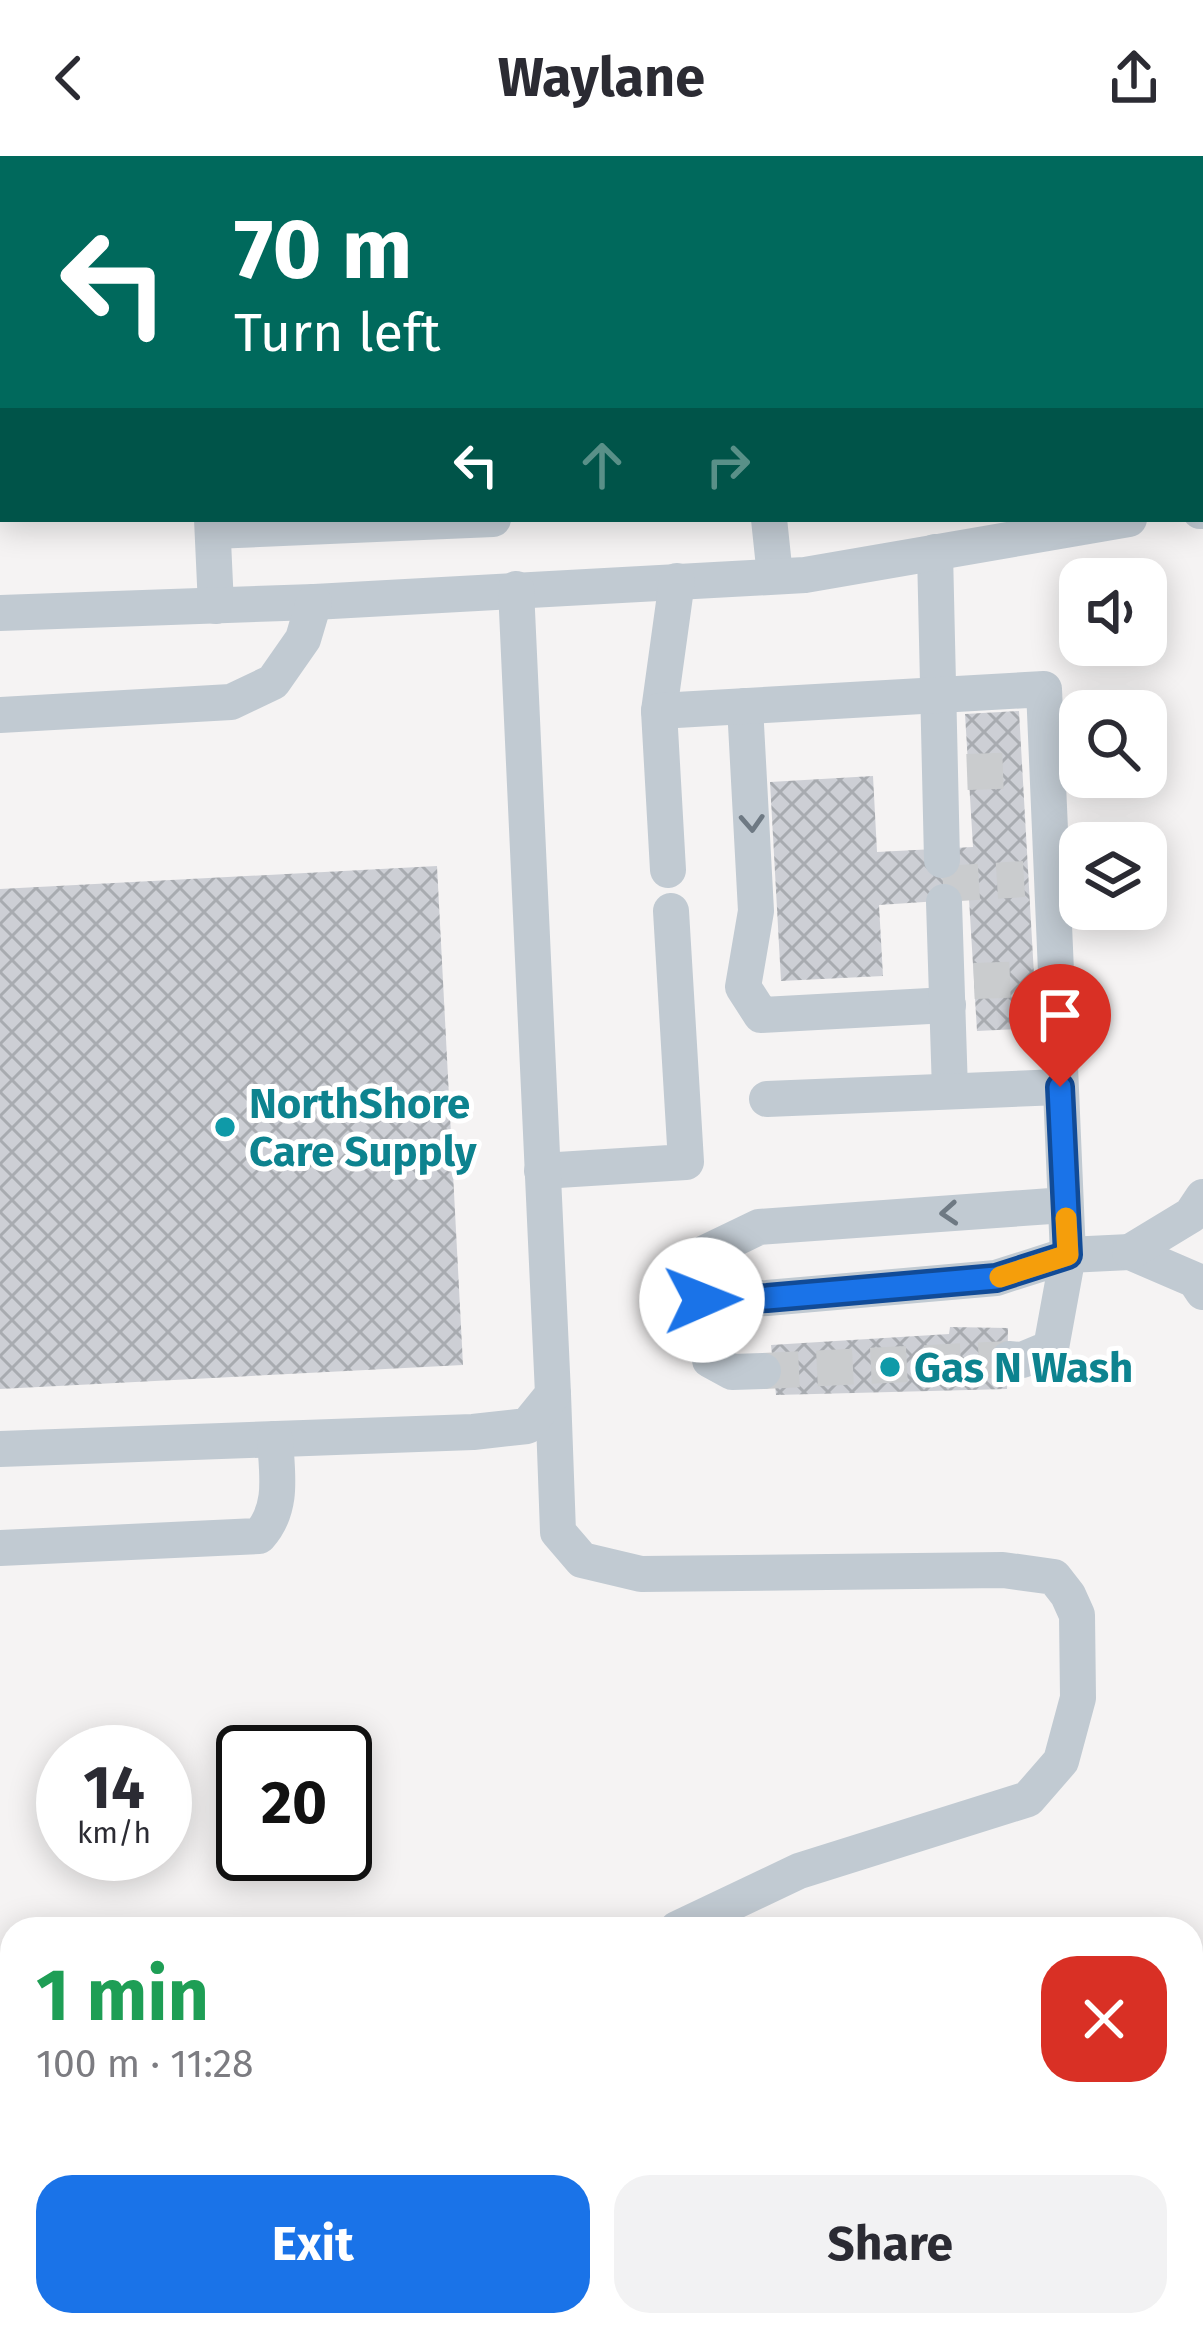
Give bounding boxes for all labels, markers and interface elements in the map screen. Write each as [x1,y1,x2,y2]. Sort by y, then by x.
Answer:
icon: back [36,45,102,111]
icon: share [1101,45,1167,111]
text: Waylane [498,46,705,110]
text: 70 m [234,199,412,300]
icon: left [36,204,192,360]
text: Turn left [234,301,441,365]
icon: left [443,432,509,498]
icon: ahead [569,432,635,498]
icon: right [695,432,761,498]
map controls [1059,558,1167,930]
button: sound [1059,558,1167,666]
button: search [1059,690,1167,798]
one-way arrow [739,814,765,833]
button: layers [1059,822,1167,930]
pin [1009,964,1111,1087]
icon: arrive [1027,982,1093,1048]
place label: NorthShore Care Supply [249,1079,478,1177]
marker: NorthShore Care Supply [212,1114,238,1140]
one-way arrow [939,1200,958,1226]
position arrow [639,1237,765,1363]
place label: Gas N Wash [914,1343,1133,1393]
marker: Gas N Wash [877,1354,903,1380]
speed limit sign: 20 [216,1725,372,1881]
text: 14 [83,1752,145,1824]
text: km/h [77,1815,151,1851]
text: 1 min [36,1953,209,2039]
button: close [1041,1956,1167,2082]
text: 100 m · 11:28 [36,2041,254,2087]
button: Exit [36,2175,590,2313]
button: Share [614,2175,1167,2313]

